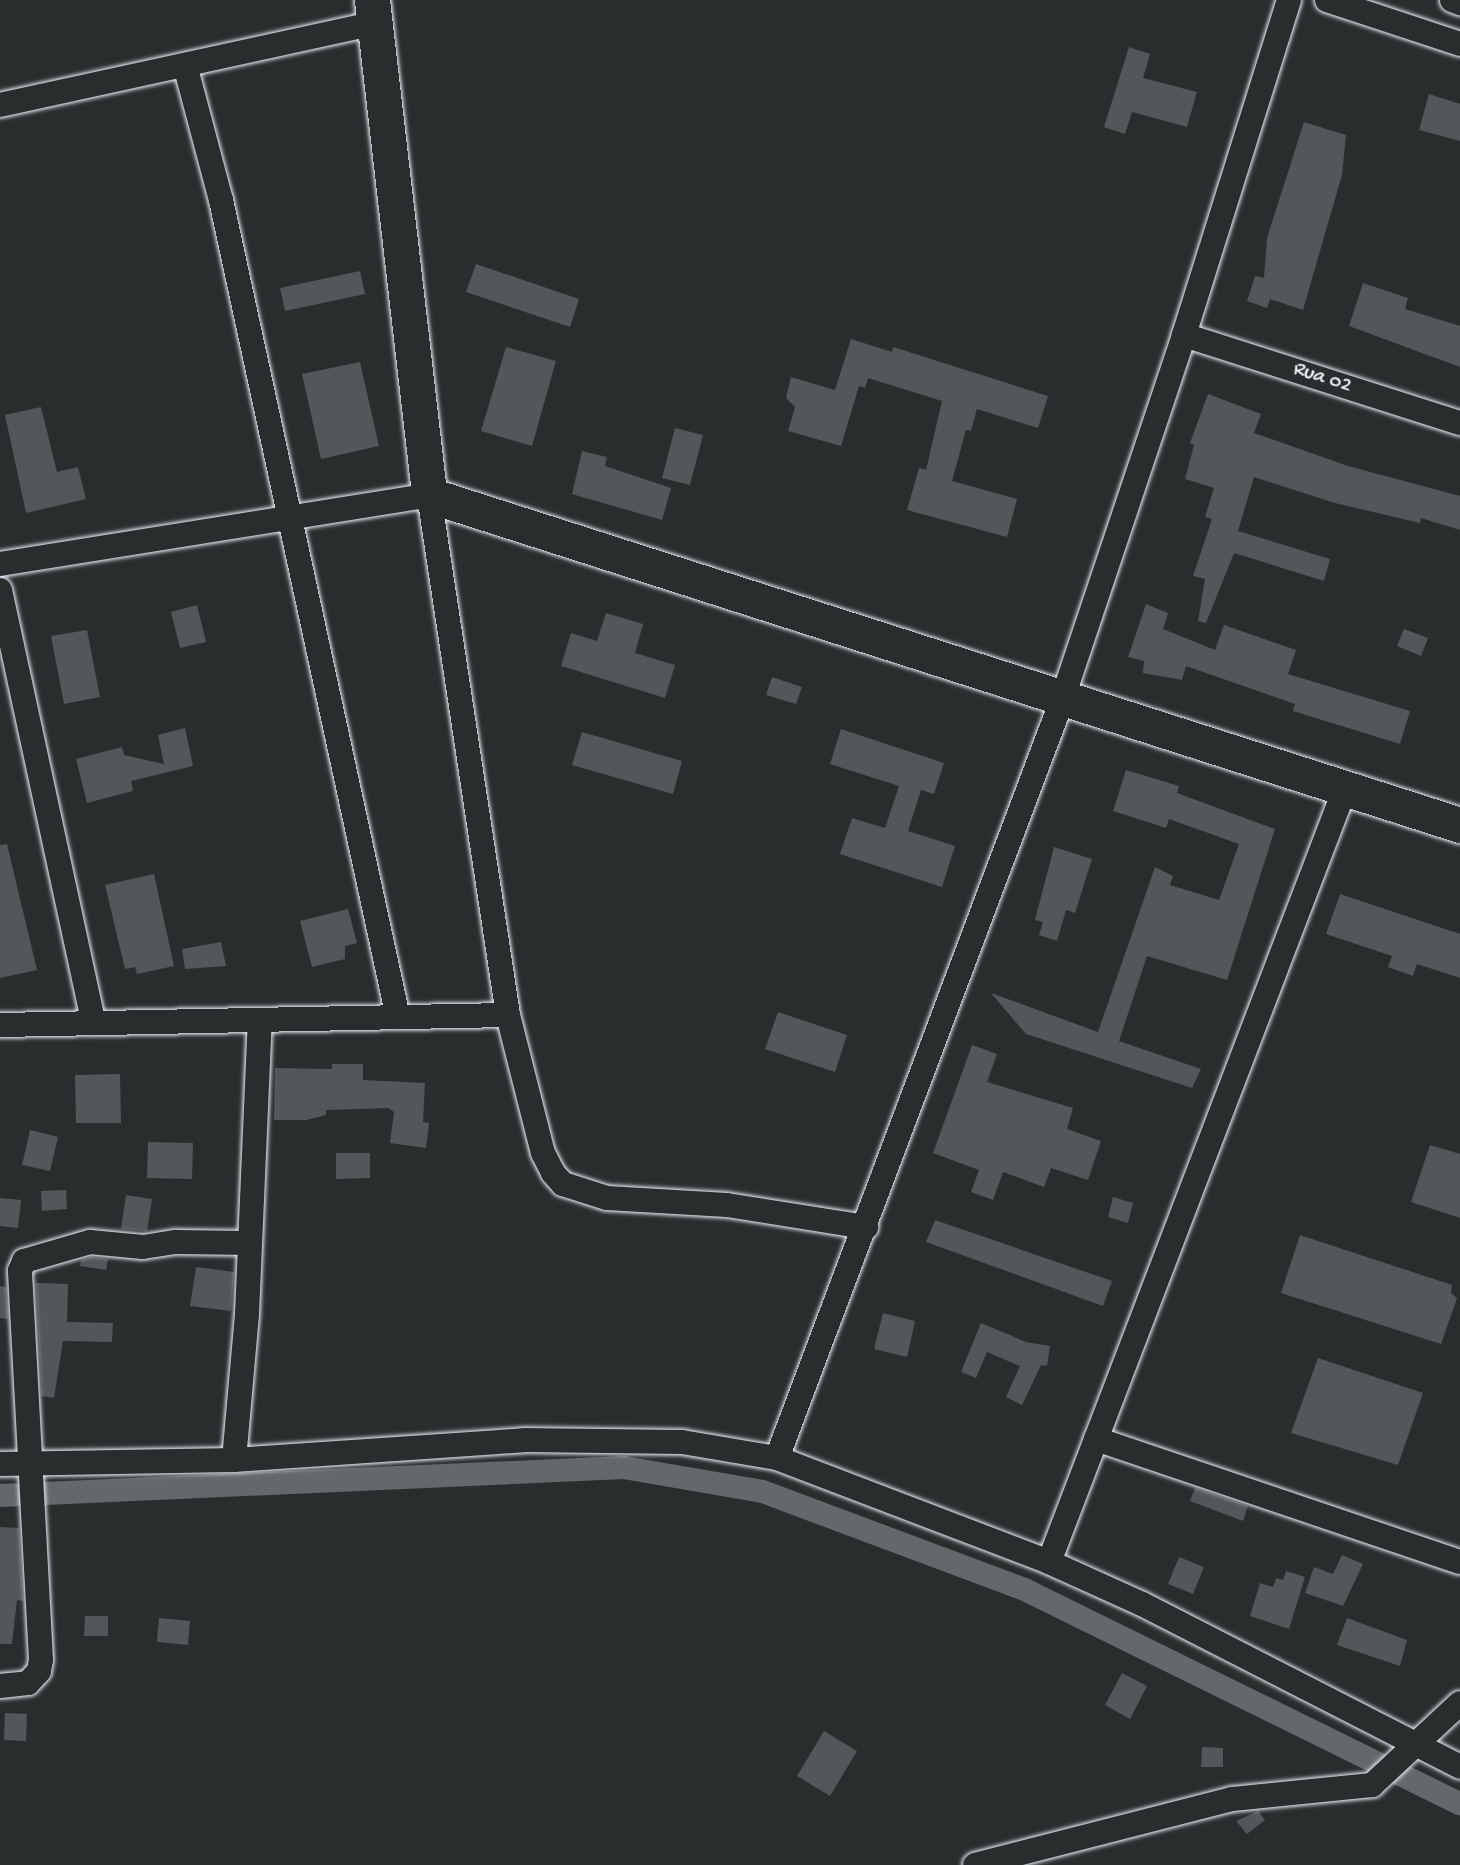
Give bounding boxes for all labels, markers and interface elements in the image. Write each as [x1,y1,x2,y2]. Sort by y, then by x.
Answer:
street label: Rua 02 [1290,358,1354,400]

